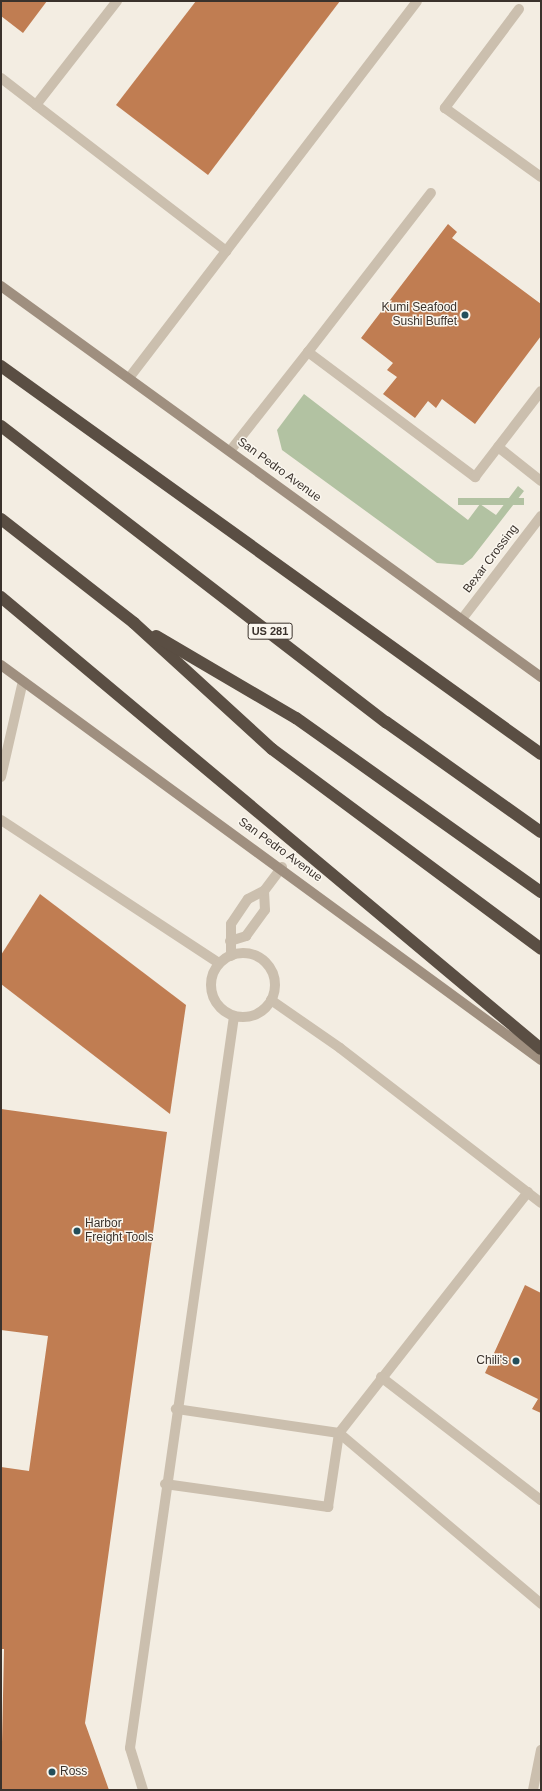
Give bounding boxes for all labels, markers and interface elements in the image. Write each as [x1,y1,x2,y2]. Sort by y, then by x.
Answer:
place label: Kumi Seafood Sushi Buffet [382,301,457,329]
marker: Kumi Seafood Sushi Buffet [460,310,470,320]
street label: San Pedro Avenue [234,435,324,505]
street label: Bexar Crossing [461,522,521,596]
road number: US 281 [247,622,293,640]
street label: San Pedro Avenue [235,815,325,885]
place label: Harbor Freight Tools [85,1217,154,1245]
marker: Harbor Freight Tools [72,1226,82,1236]
place label: Chili's [476,1354,508,1368]
marker: Chili's [511,1356,521,1366]
place label: Ross [60,1765,87,1779]
marker: Ross [47,1767,57,1777]

